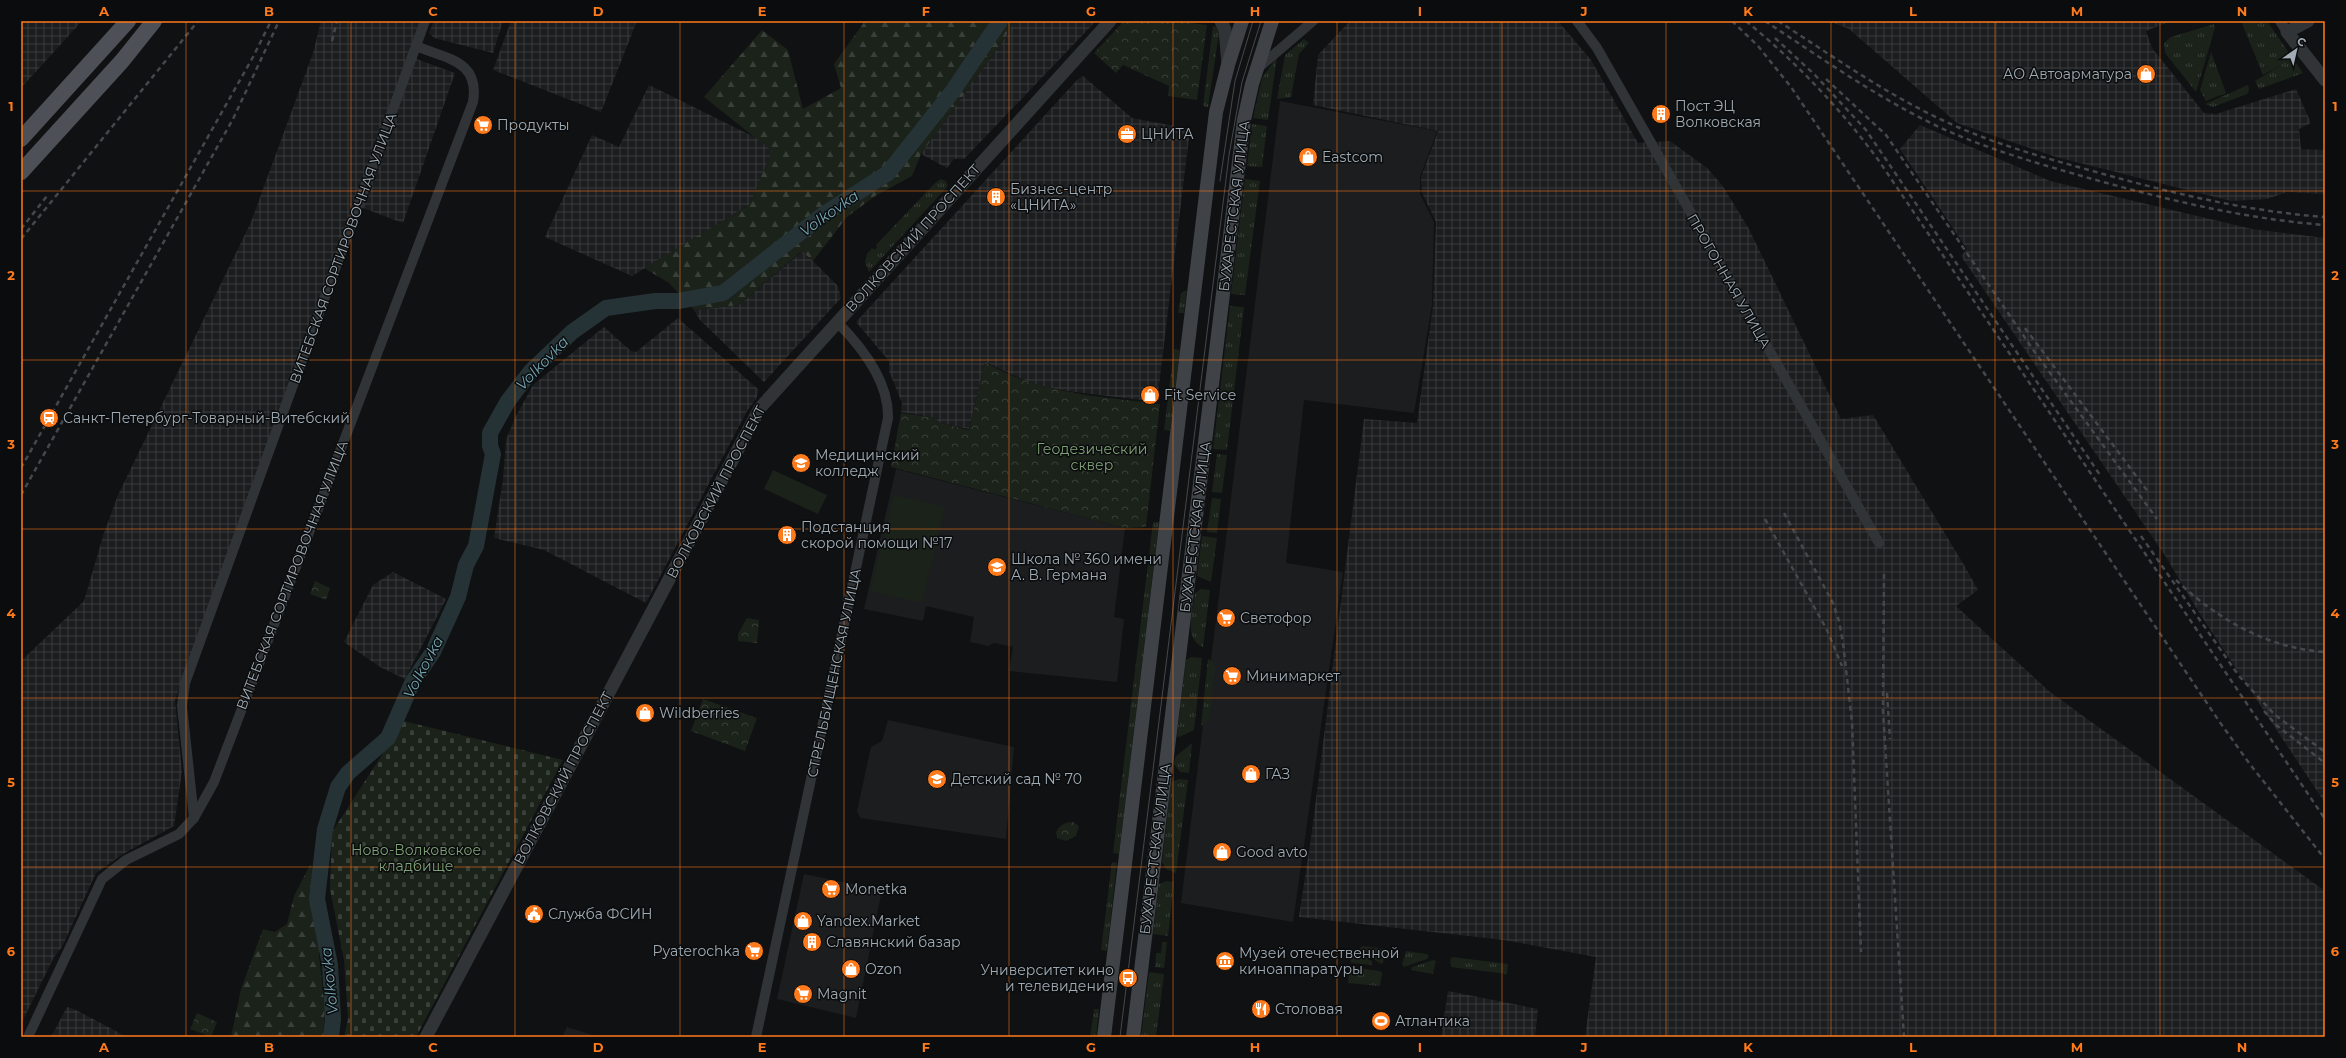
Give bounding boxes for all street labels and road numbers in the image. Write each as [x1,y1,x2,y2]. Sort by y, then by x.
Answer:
street label: ВИТЕБСКАЯ СОРТИРОВОЧНАЯ УЛИЦА [285,110,401,386]
street label: БУХАРЕСТСКАЯ УЛИЦА [1215,119,1253,292]
street label: ВОЛКОВСКИЙ ПРОСПЕКТ [842,160,985,316]
street label: ПРОГОННАЯ УЛИЦА [1683,210,1775,352]
street label: ВОЛКОВСКИЙ ПРОСПЕКТ [663,402,770,581]
street label: ВИТЕБСКАЯ СОРТИРОВОЧНАЯ УЛИЦА [232,437,352,712]
street label: БУХАРЕСТСКАЯ УЛИЦА [1176,440,1214,613]
street label: СТРЕЛЬБИЩЕНСКАЯ УЛИЦА [803,566,865,779]
street label: ВОЛКОВСКИЙ ПРОСПЕКТ [510,688,617,867]
street label: БУХАРЕСТСКАЯ УЛИЦА [1136,762,1174,935]

